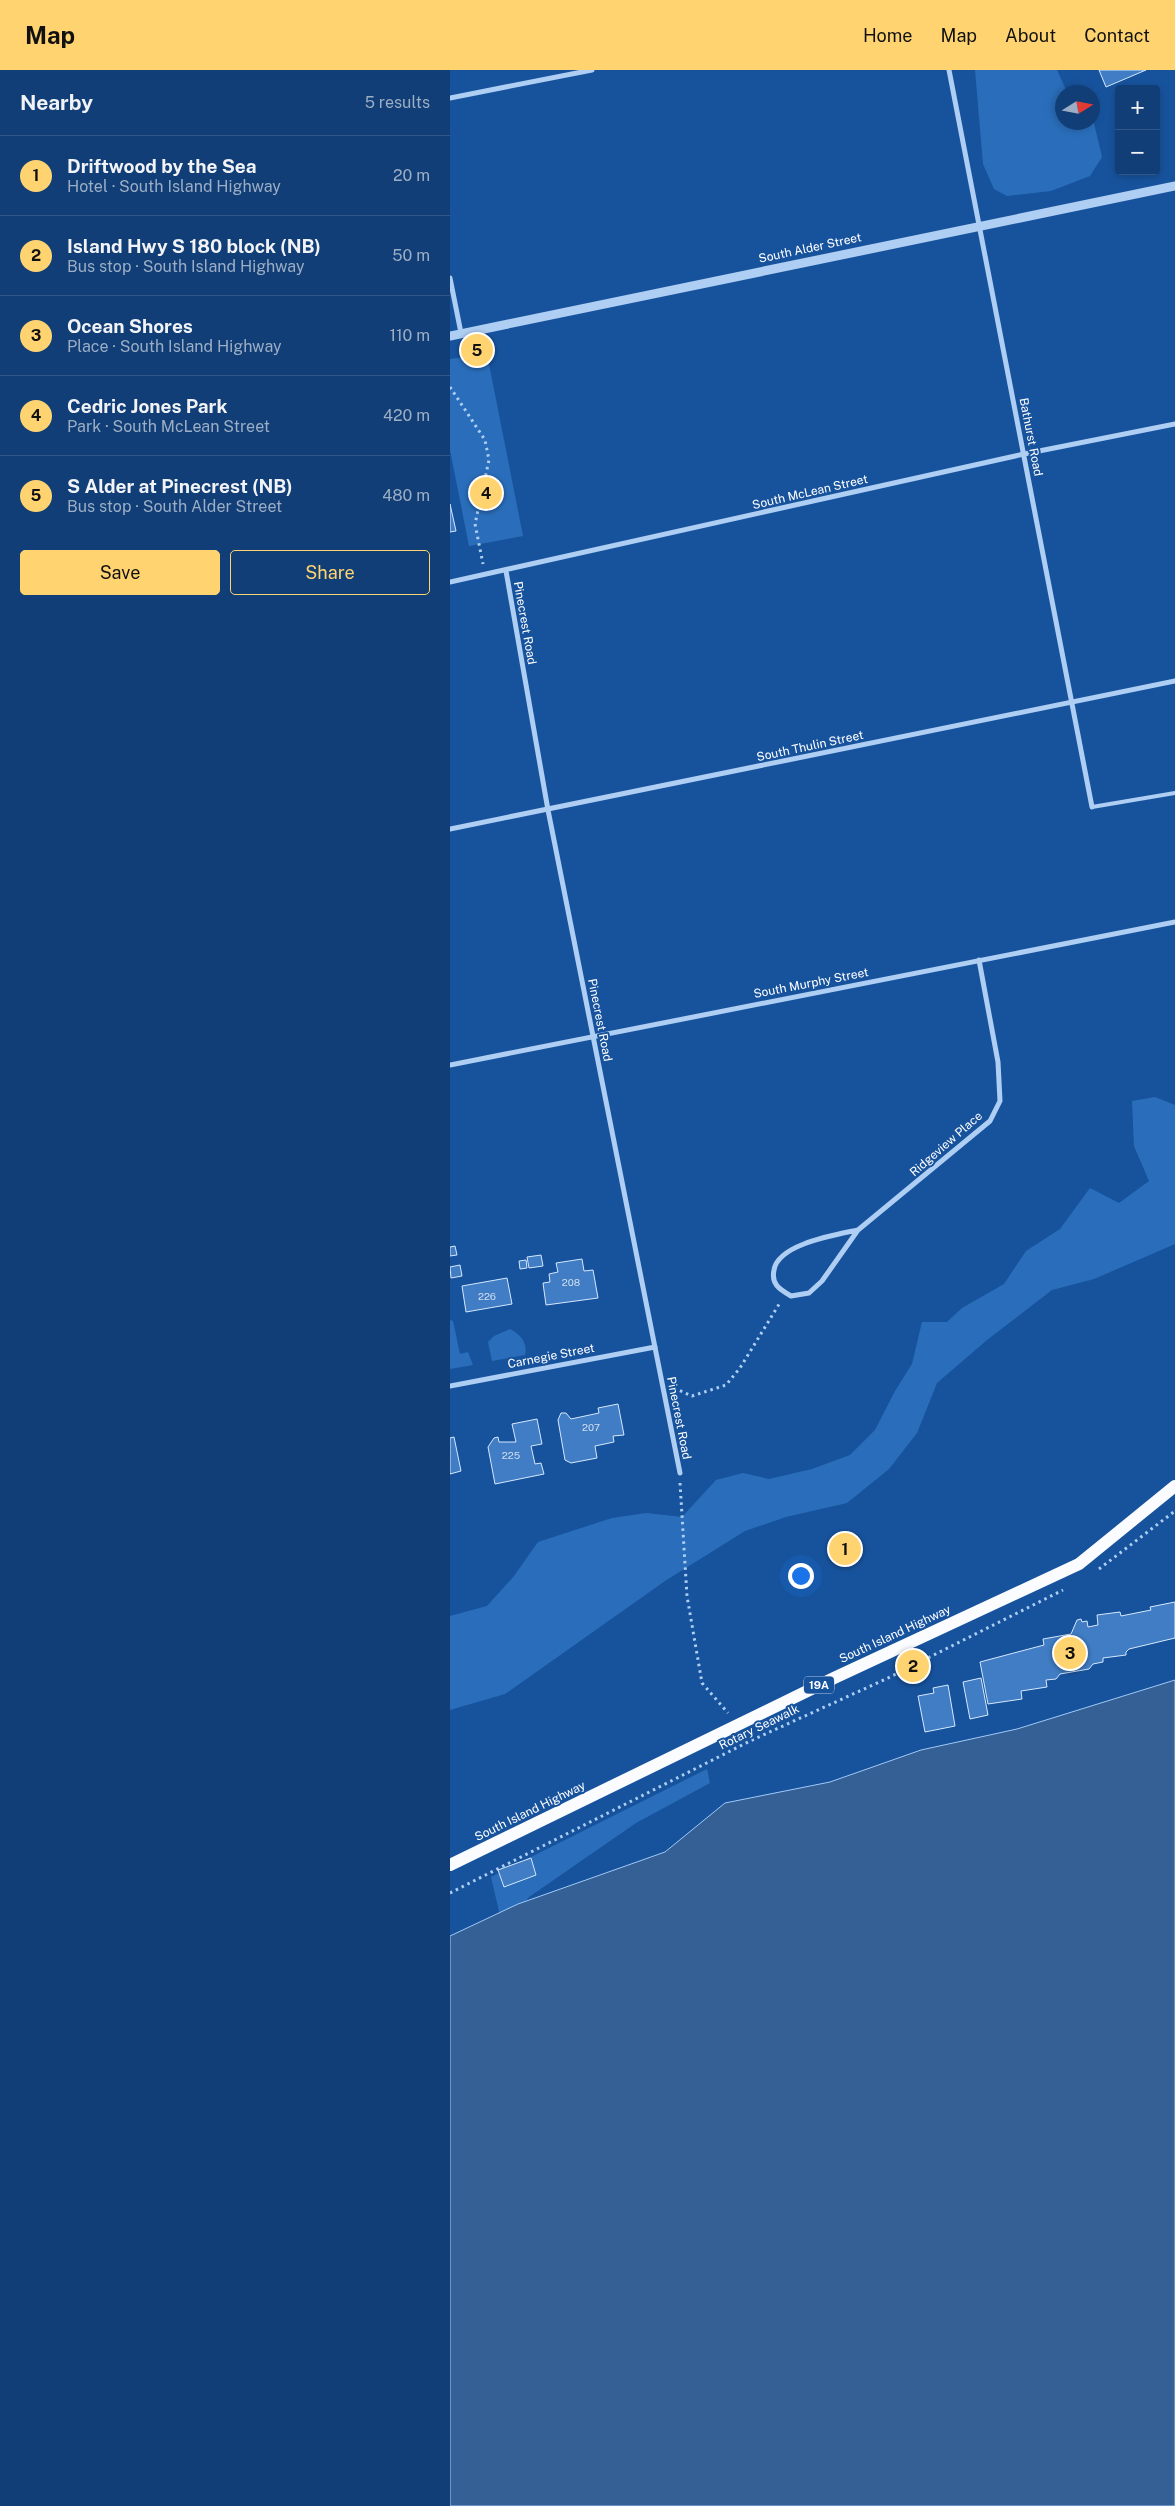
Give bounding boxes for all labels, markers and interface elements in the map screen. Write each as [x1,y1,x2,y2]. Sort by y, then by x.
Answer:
text: Map [25,21,75,49]
text: Home [863,25,913,46]
text: Map [941,25,977,46]
text: About [1005,25,1056,46]
text: Contact [1084,25,1150,46]
north arrow [1055,85,1100,130]
map controls [1115,85,1160,175]
button: + [1115,85,1160,130]
text: Nearby [20,90,93,115]
text: 5 results [365,93,430,112]
button: − [1115,130,1160,175]
text: Driftwood by the Sea [67,155,256,177]
text: 1 [33,166,39,185]
text: 20 m [393,166,430,185]
text: Hotel · South Island Highway [67,177,281,196]
street label: South Alder Street [757,230,863,266]
text: Island Hwy S 180 block (NB) [67,235,321,257]
text: 2 [31,246,41,265]
text: 50 m [392,246,430,265]
text: Bus stop · South Island Highway [67,257,304,276]
text: Ocean Shores [67,315,193,337]
text: 3 [31,326,41,345]
text: 110 m [389,326,430,345]
pin: 5 [461,331,493,369]
text: Place · South Island Highway [67,337,282,356]
text: Cedric Jones Park [67,395,227,417]
street label: Bathurst Road [1017,397,1045,477]
text: 4 [31,406,41,425]
text: 420 m [383,406,430,425]
text: Park · South McLean Street [67,417,270,436]
street label: South McLean Street [751,472,869,512]
pin: 4 [470,474,502,512]
text: S Alder at Pinecrest (NB) [67,475,293,497]
text: 5 [31,486,41,505]
text: 480 m [382,486,430,505]
text: Bus stop · South Alder Street [67,497,282,516]
button: Save [20,550,220,595]
button: Share [230,550,430,595]
street label: Pinecrest Road [511,580,539,666]
street label: South Thulin Street [755,728,865,764]
street label: South Murphy Street [752,965,870,1001]
street label: Pinecrest Road [585,977,615,1063]
street label: Ridgeview Place [907,1109,985,1179]
house number: 208 [562,1276,580,1288]
house number: 226 [478,1290,496,1302]
street label: Carnegie Street [506,1341,596,1371]
street label: Pinecrest Road [664,1375,694,1461]
house number: 207 [582,1421,600,1433]
house number: 225 [502,1449,520,1461]
pin: 1 [829,1530,861,1568]
your location [788,1563,814,1589]
street label: South Island Highway [837,1602,953,1666]
pin: 3 [1054,1634,1086,1672]
pin: 2 [897,1647,929,1685]
road number: 19A [804,1676,834,1694]
street label: Rotary Seawalk [717,1701,801,1752]
street label: South Island Highway [472,1778,588,1844]

